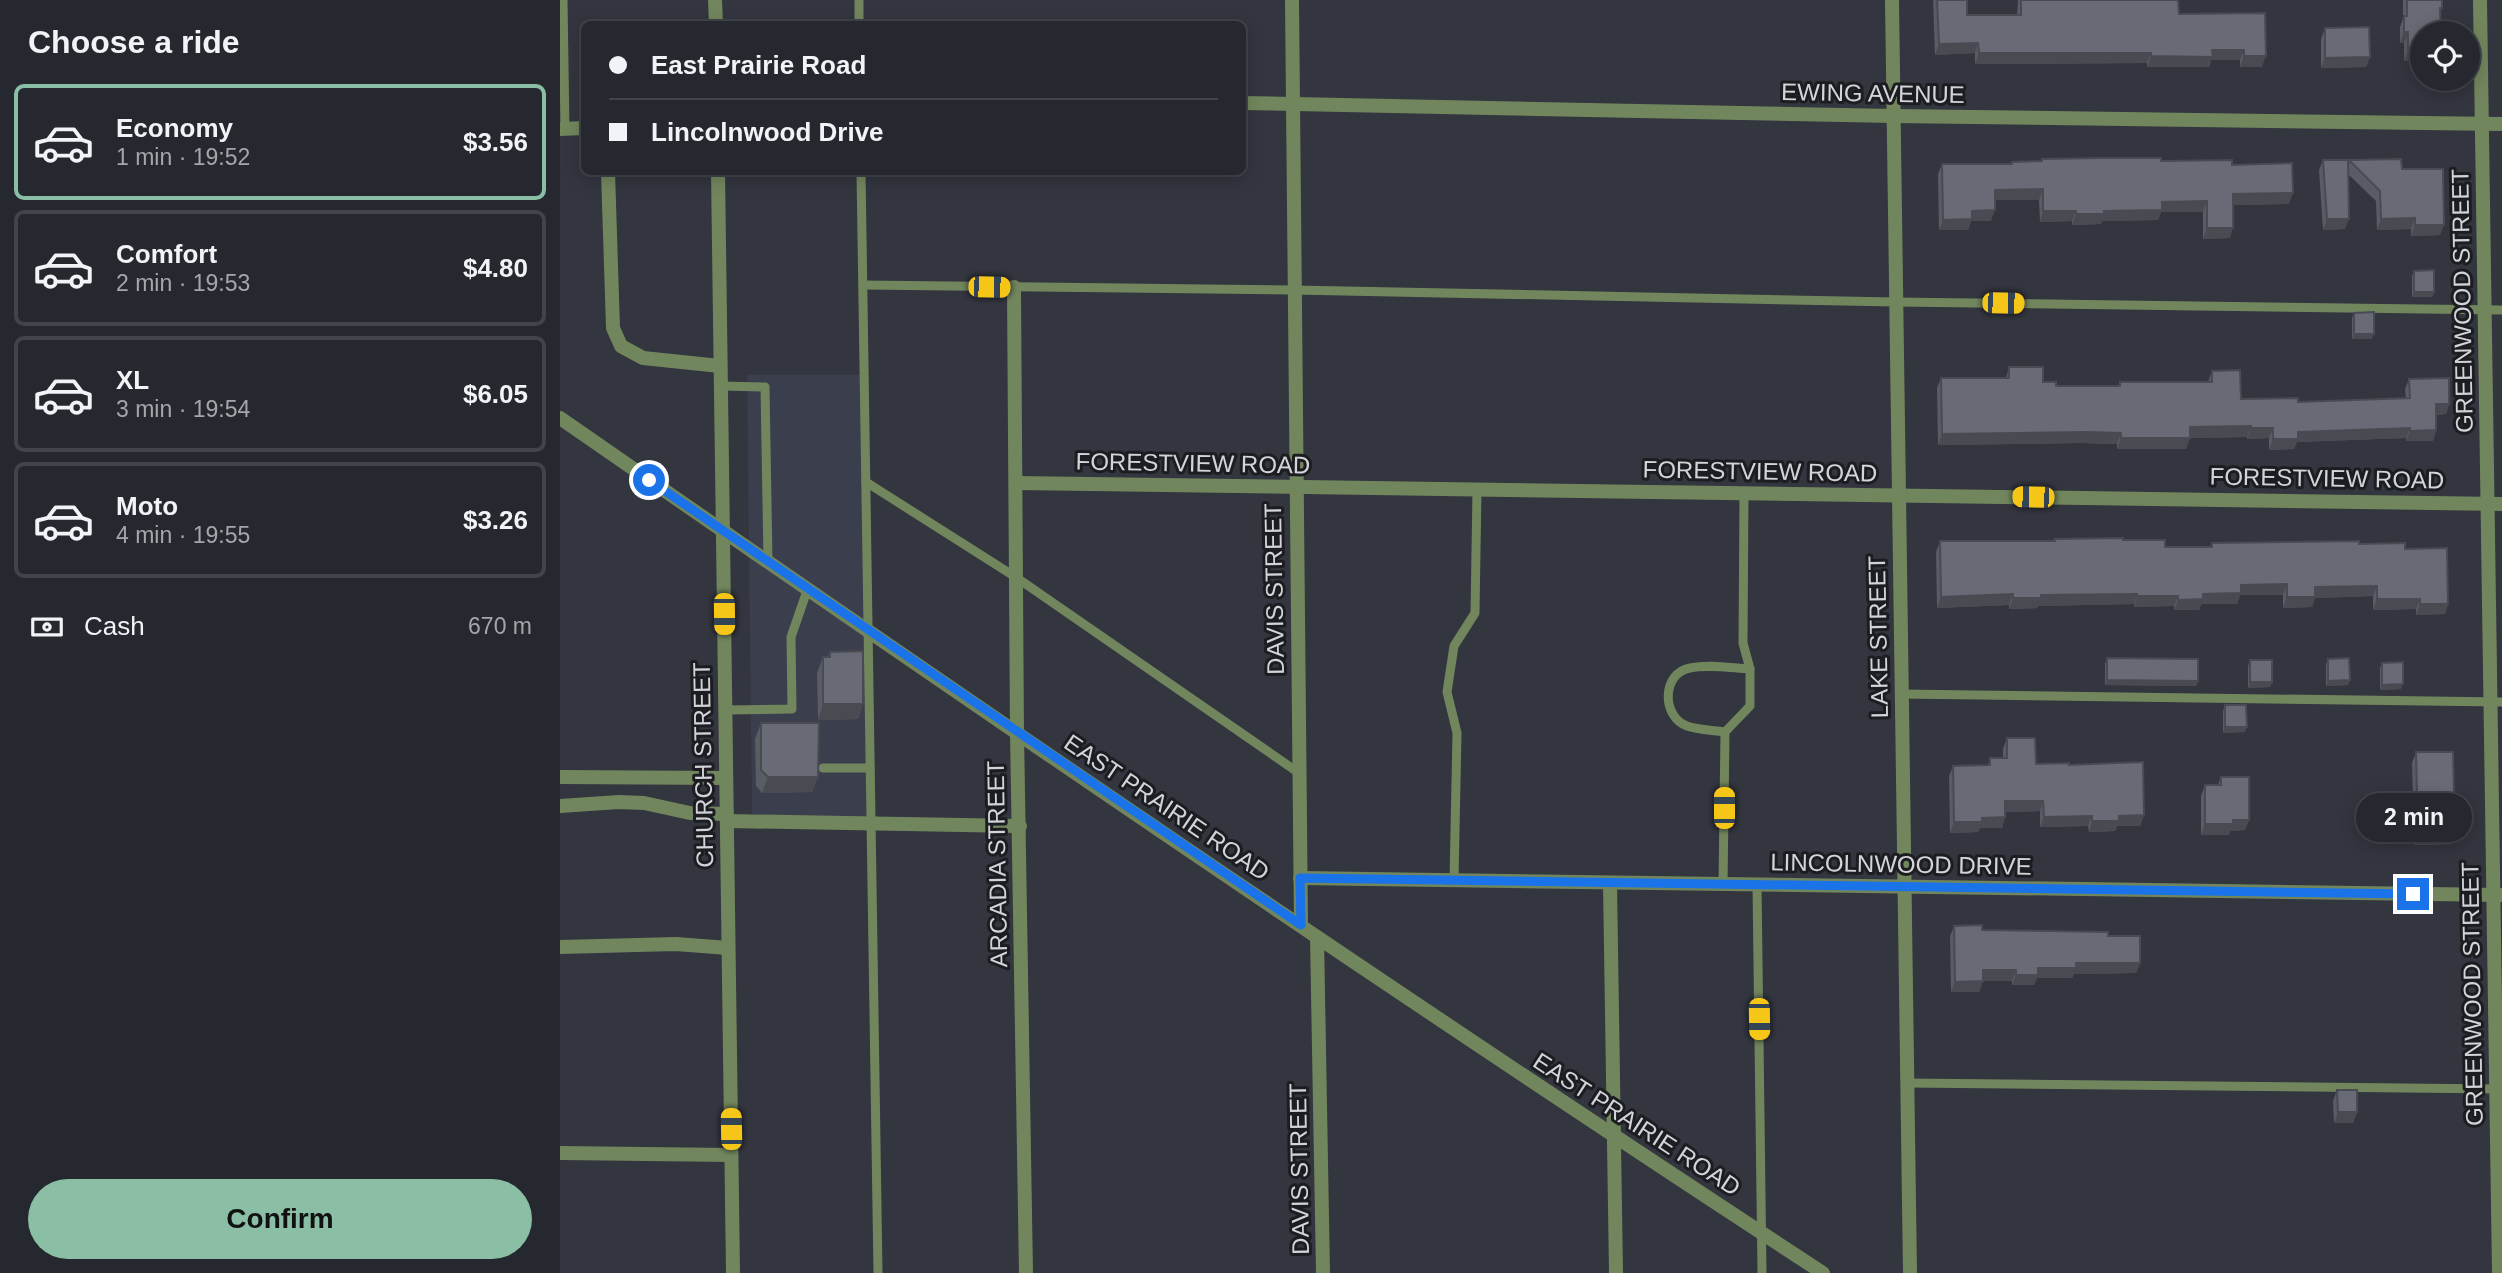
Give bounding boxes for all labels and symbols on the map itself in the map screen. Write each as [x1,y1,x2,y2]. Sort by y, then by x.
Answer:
street label: EWING AVENUE [1781,78,1965,108]
street label: GREENWOOD STREET [2446,168,2478,433]
car [968,276,1011,298]
car [1982,292,2025,314]
street label: FORESTVIEW ROAD [1075,447,1311,479]
street label: FORESTVIEW ROAD [1642,455,1878,487]
street label: FORESTVIEW ROAD [2209,462,2445,494]
route start [633,464,665,496]
car [2012,486,2055,508]
street label: DAVIS STREET [1259,503,1289,675]
street label: LAKE STREET [1863,555,1893,719]
car [714,593,735,635]
street label: CHURCH STREET [688,662,718,868]
street label: EAST PRAIRIE ROAD [1060,728,1274,886]
street label: ARCADIA STREET [982,760,1012,968]
car [1714,787,1735,829]
callout: 2 min [2355,792,2471,842]
street label: LINCOLNWOOD DRIVE [1770,848,2032,880]
street label: GREENWOOD STREET [2456,861,2488,1126]
route end [2397,878,2429,910]
car [1749,998,1770,1040]
street label: EAST PRAIRIE ROAD [1529,1047,1745,1201]
street label: DAVIS STREET [1284,1083,1314,1255]
car [721,1108,742,1150]

